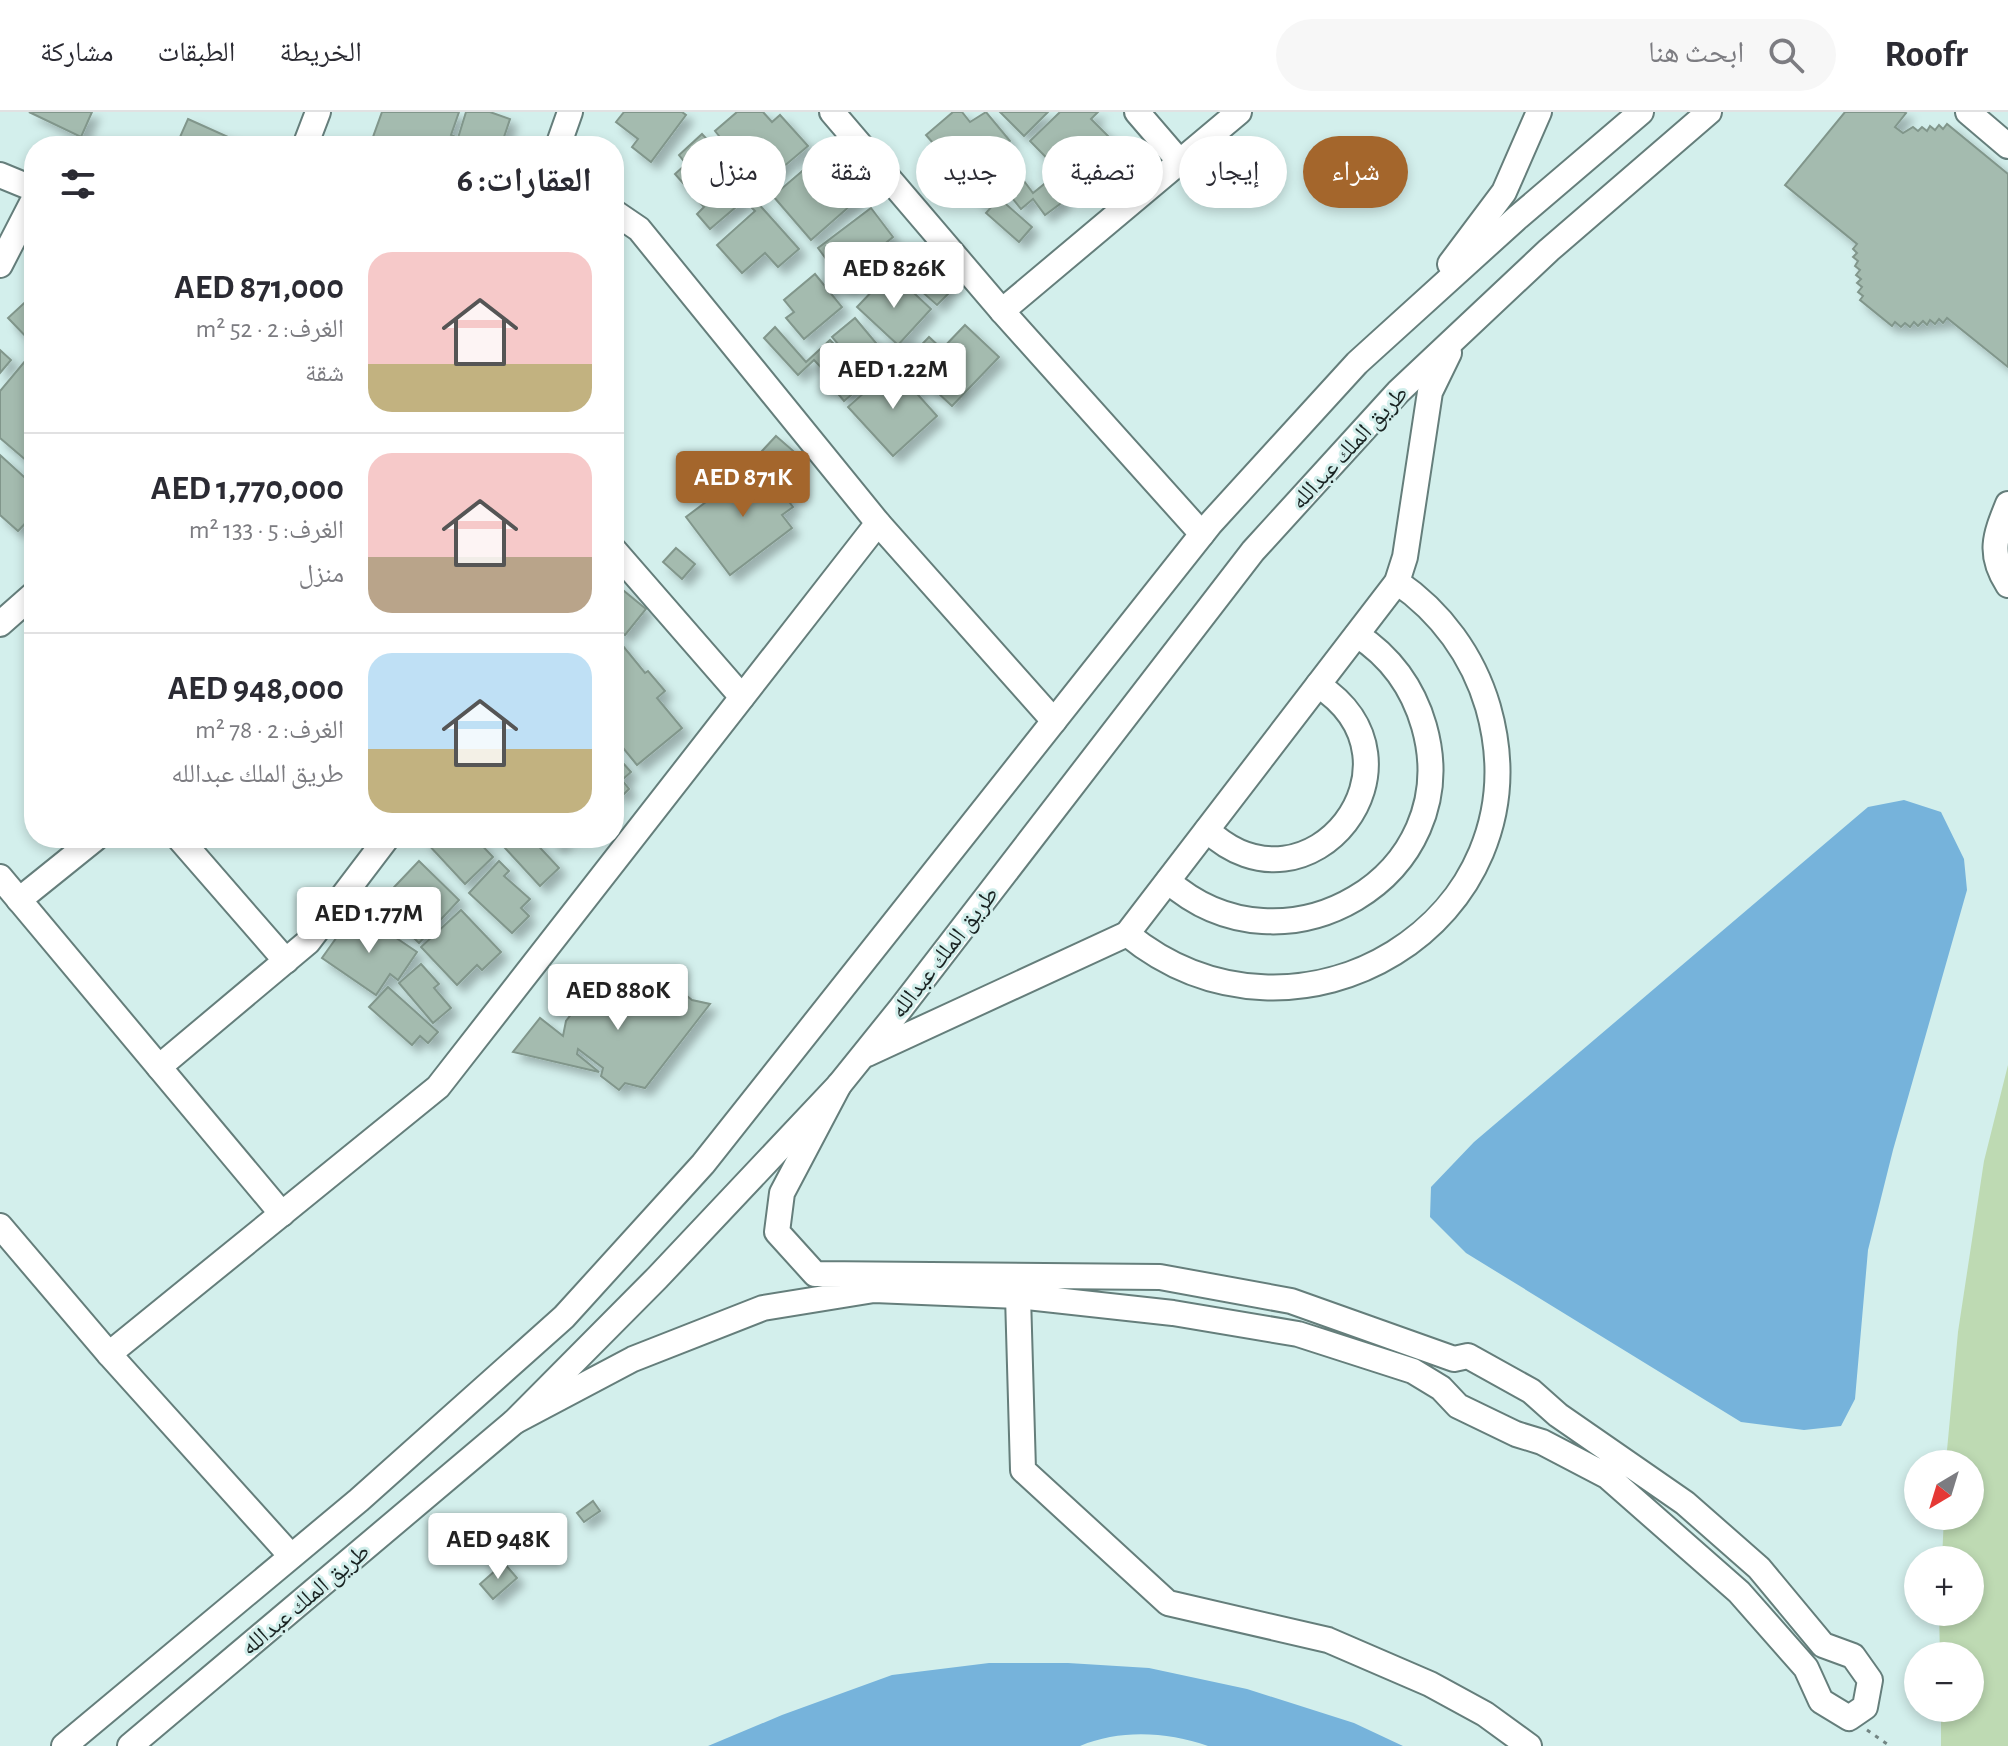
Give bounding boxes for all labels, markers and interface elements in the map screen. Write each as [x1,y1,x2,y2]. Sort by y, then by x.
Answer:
search box [1276,19,1836,91]
icon: search [1764,33,1808,77]
text: Roofr [1884,36,1968,74]
text: ابحث هنا [1648,38,1744,68]
text: مشاركة [40,39,114,67]
text: الطبقات [158,39,235,67]
text: الخريطة [279,39,362,67]
chip: منزل [681,136,786,208]
chip: شقة [802,136,900,208]
chip: جديد [916,136,1026,208]
chip: تصفية [1042,136,1163,208]
chip: إيجار [1179,136,1287,208]
chip: شراء [1303,136,1408,208]
icon: filters [56,162,100,206]
text: العقارات: 6 [457,164,592,198]
pin: AED 826K [811,242,977,310]
text: AED 826K [843,255,945,281]
text: AED 871,000 [174,271,344,305]
icon: home [432,284,528,380]
text: الغرف: 2 · 52 m² [195,316,344,342]
pin: AED 1.22M [801,343,985,411]
text: AED 1.22M [838,356,948,382]
text: شقة [305,360,344,386]
street label: طريق الملك عبدالله [1287,381,1414,515]
pin: AED 871K [660,451,826,519]
text: AED 871K [694,464,792,490]
text: AED 1,770,000 [151,472,344,506]
icon: home [432,485,528,581]
text: الغرف: 5 · 133 m² [189,517,344,543]
text: منزل [299,561,344,587]
text: AED 948,000 [168,672,344,706]
icon: home [432,685,528,781]
text: الغرف: 2 · 78 m² [195,717,344,743]
text: طريق الملك عبدالله [171,761,344,787]
street label: طريق الملك عبدالله [886,882,1004,1023]
pin: AED 1.77M [277,887,461,955]
text: AED 1.77M [315,900,423,926]
pin: AED 880K [535,964,701,1032]
text: AED 880K [566,977,670,1003]
north arrow [1904,1450,1984,1530]
map controls [1904,1450,1984,1722]
pin: AED 948K [415,1513,581,1581]
text: AED 948K [446,1526,550,1552]
street label: طريق الملك عبدالله [237,1539,375,1661]
button: + [1904,1546,1984,1626]
button: − [1904,1642,1984,1722]

